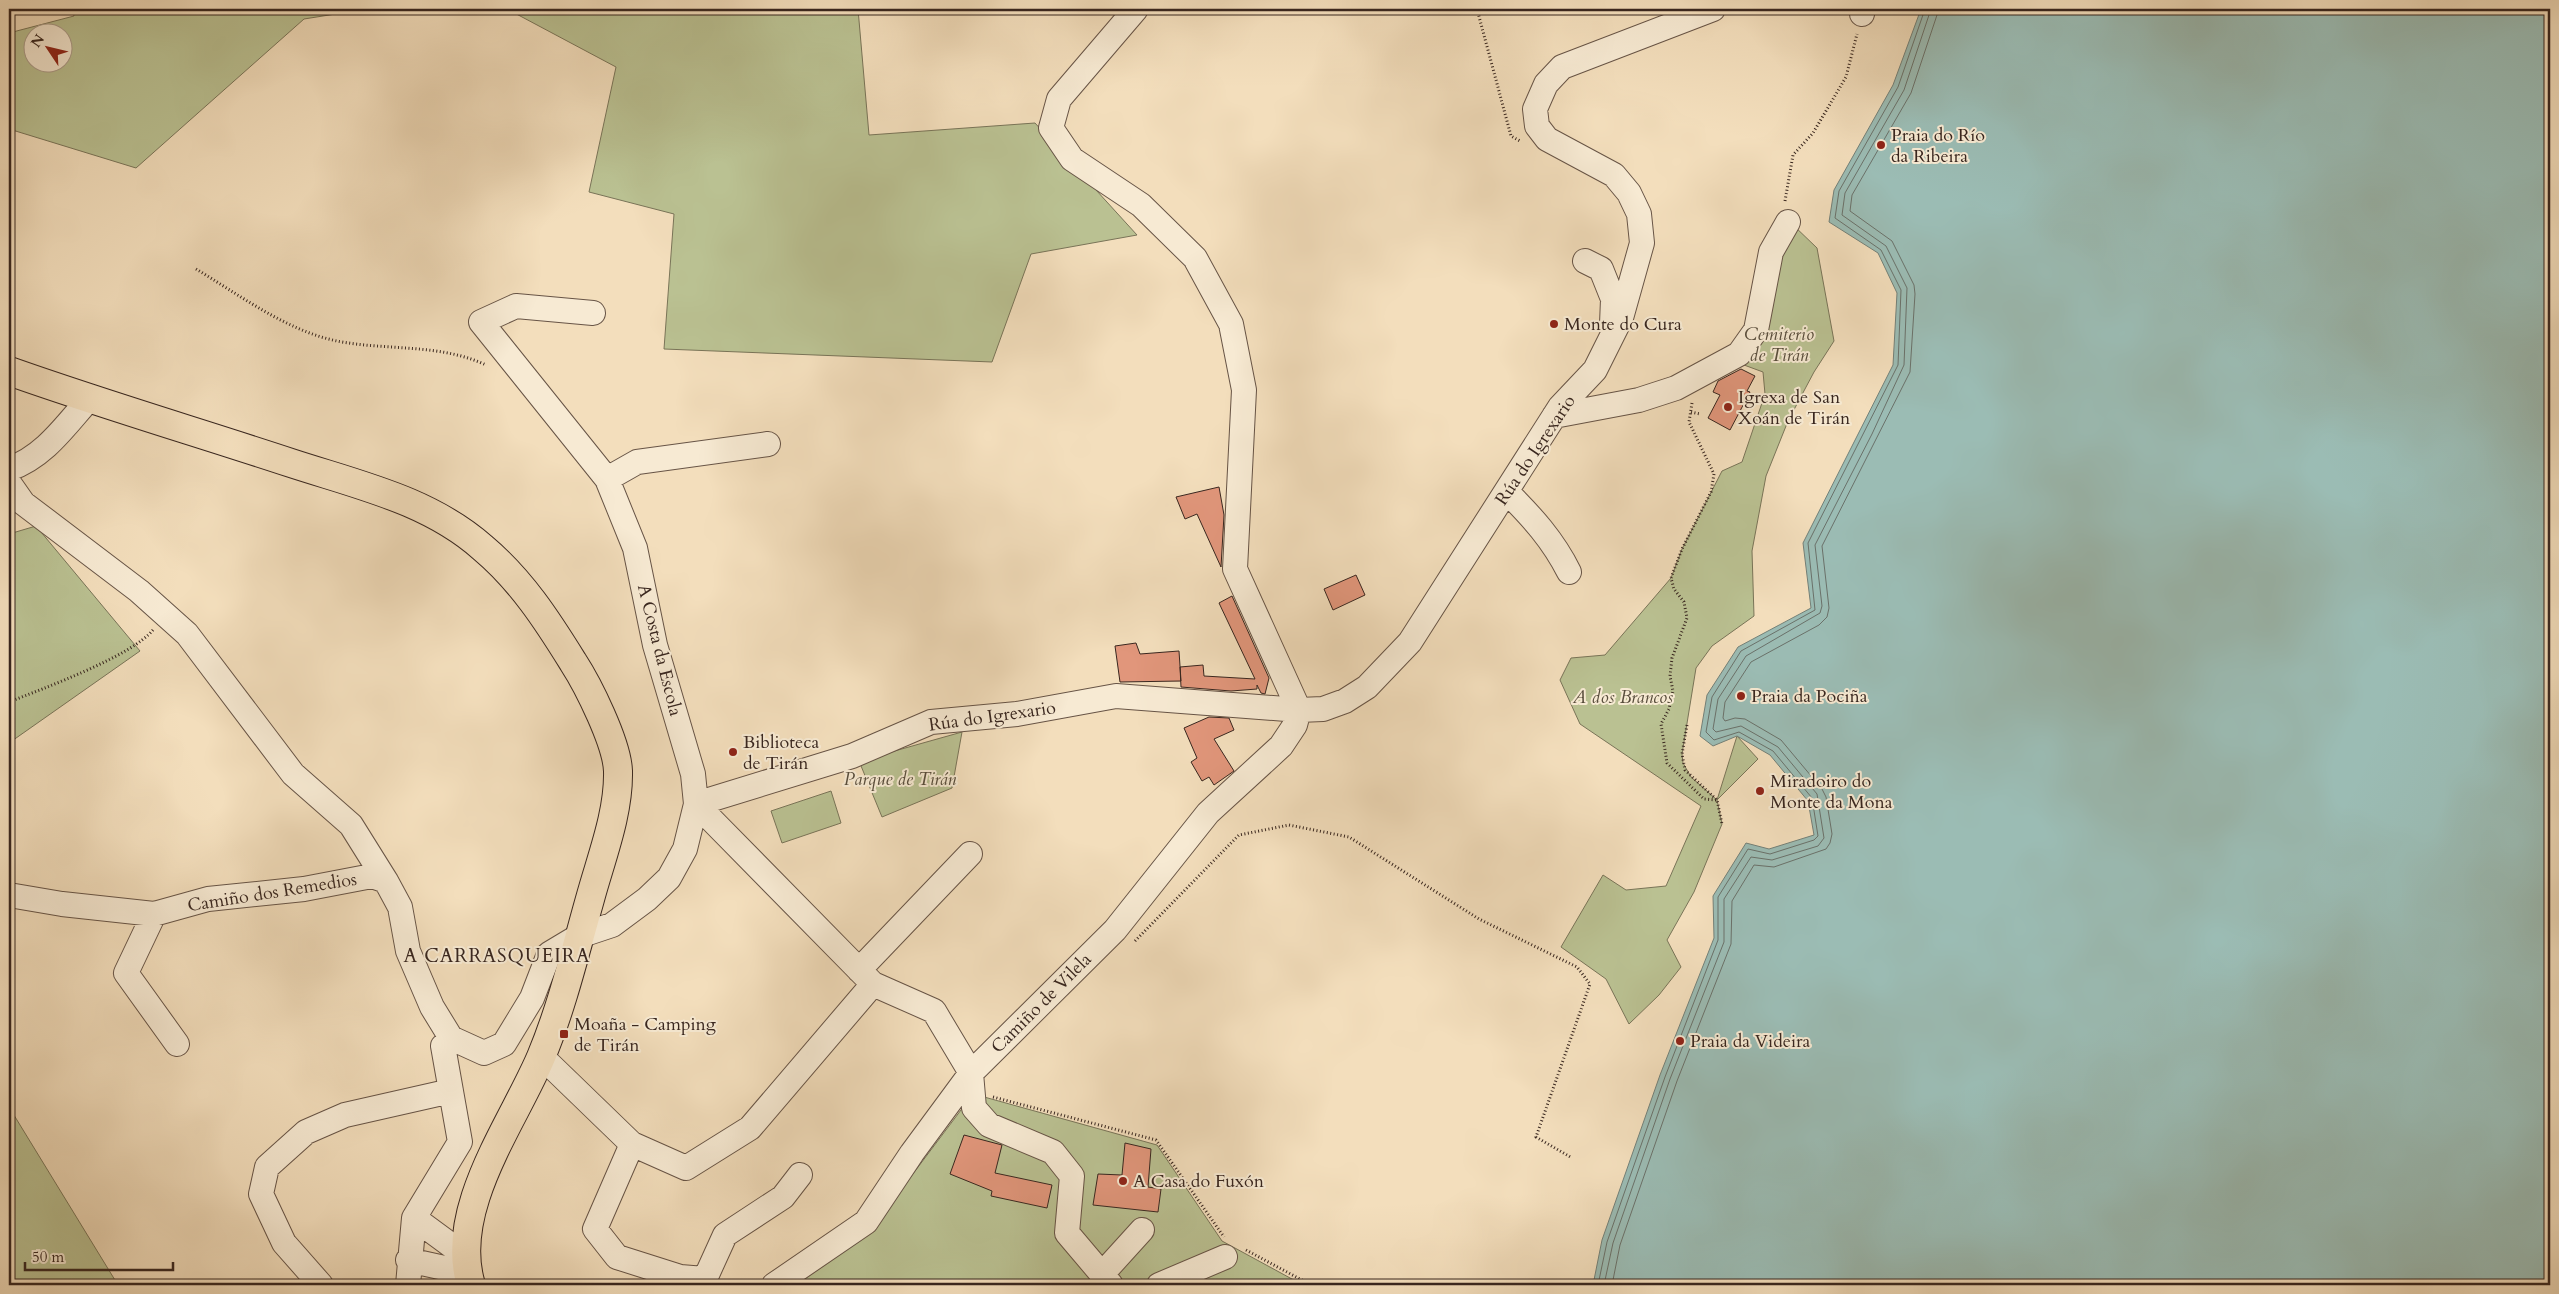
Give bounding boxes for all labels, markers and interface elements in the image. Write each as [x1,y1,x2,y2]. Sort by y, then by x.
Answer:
north arrow [22,22,72,72]
text: N [26,30,49,51]
place label: Praia do Río da Ribeira [1891,123,1985,169]
marker: Praia do Río da Ribeira [1875,139,1887,151]
place label: Monte do Cura [1564,312,1682,337]
marker: Monte do Cura [1548,318,1560,330]
park label: Cemiterio de Tirán [1744,322,1814,368]
place label: Igrexa de San Xoán de Tirán [1738,385,1851,431]
street label: Rúa do Igrexario [1489,390,1582,510]
marker: Igrexa de San Xoán de Tirán [1722,401,1734,413]
street label: A Costa da Escola [631,582,688,719]
place label: Praia da Pociña [1751,684,1868,709]
park label: A dos Brancos [1572,685,1673,710]
marker: Praia da Pociña [1735,690,1747,702]
street label: Rúa do Igrexario [927,695,1058,738]
place label: Biblioteca de Tirán [743,730,819,776]
marker: Biblioteca de Tirán [727,746,739,758]
park label: Parque de Tirán [844,767,957,792]
place label: Miradoiro do Monte da Mona [1770,769,1893,815]
marker: Miradoiro do Monte da Mona [1754,785,1766,797]
street label: Camiño dos Remedios [186,867,359,918]
district label: A CARRASQUEIRA [404,943,590,969]
street label: Camiño de Vilela [986,947,1097,1059]
place label: Moaña - Camping de Tirán [574,1012,717,1058]
marker: Moaña - Camping de Tirán [558,1028,570,1040]
place label: Praia da Videira [1690,1029,1811,1054]
marker: Praia da Videira [1674,1035,1686,1047]
place label: A Casa do Fuxón [1133,1169,1265,1194]
marker: A Casa do Fuxón [1117,1175,1129,1187]
scale bar [25,1239,172,1271]
text: 50 m [32,1247,64,1267]

